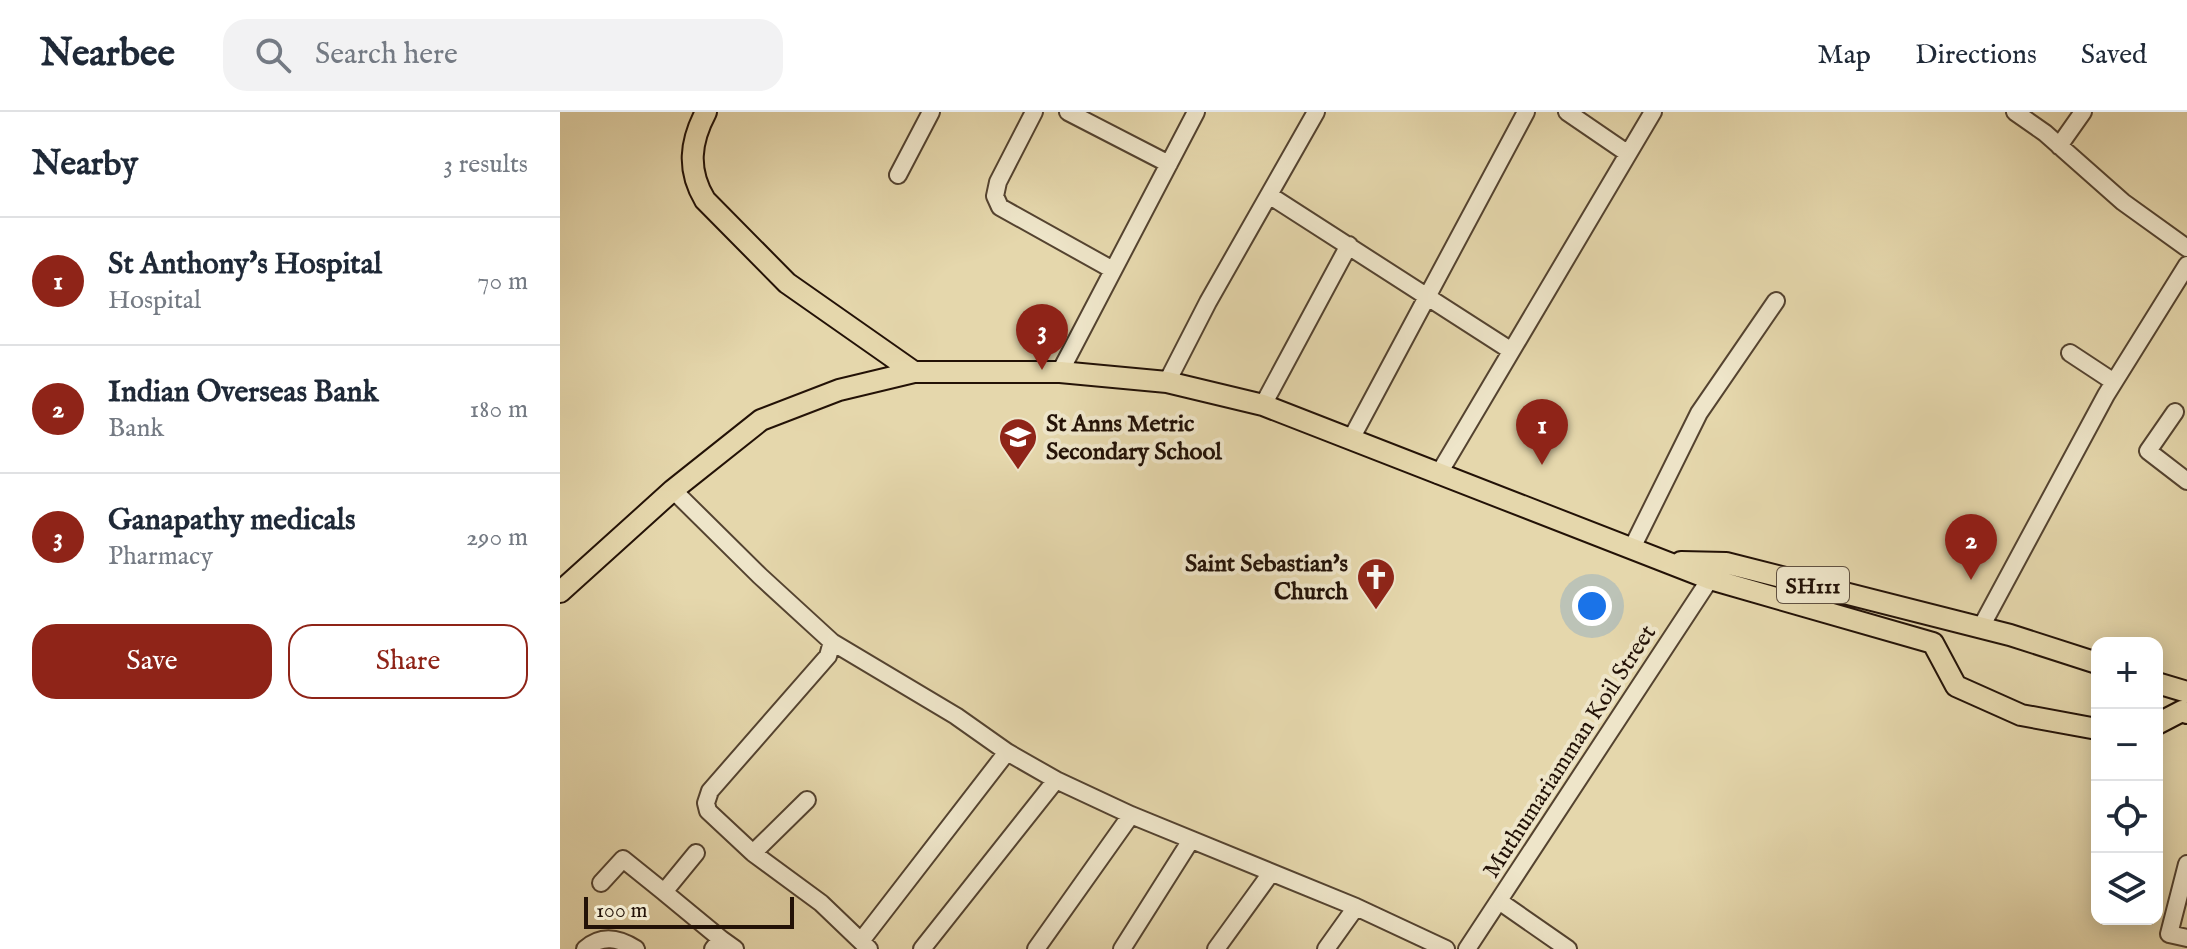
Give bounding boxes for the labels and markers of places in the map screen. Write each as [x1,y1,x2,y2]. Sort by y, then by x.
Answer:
pin: 3 [1016,304,1068,370]
pin: 1 [1516,399,1568,465]
place label: St Anns Metric Secondary School [1046,409,1222,468]
school or university icon: St Anns Metric Secondary School [997,416,1039,471]
pin: 2 [1945,514,1997,580]
place label: Saint Sebastian's Church [1185,549,1349,608]
church icon: Saint Sebastian's Church [1355,556,1397,611]

